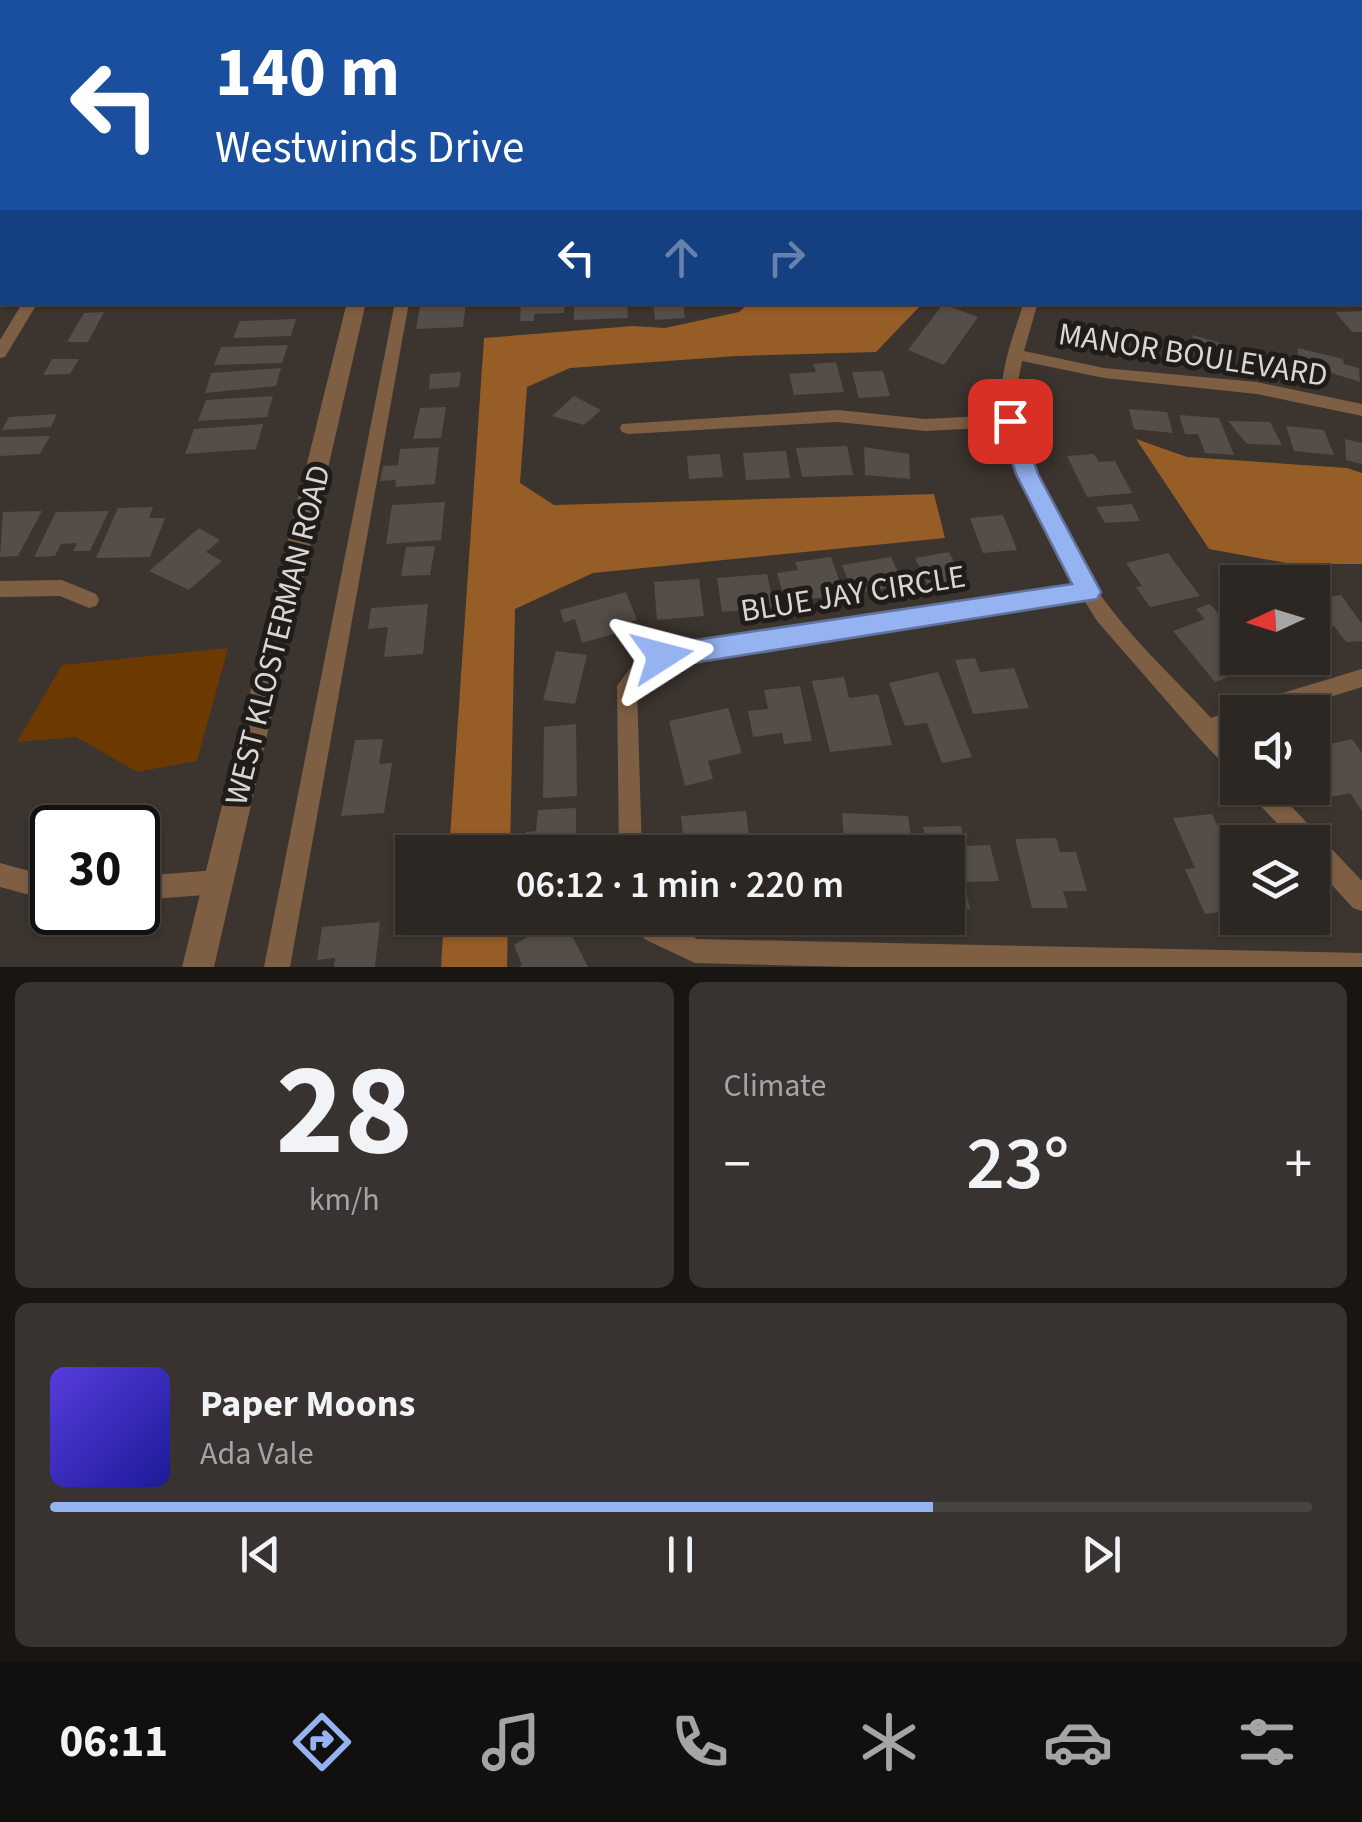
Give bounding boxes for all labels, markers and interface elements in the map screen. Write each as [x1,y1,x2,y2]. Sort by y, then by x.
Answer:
text: 140 m [215,23,400,123]
icon: left [50,40,180,170]
text: Westwinds Drive [215,116,524,180]
icon: left [549,230,604,285]
icon: ahead [654,230,709,285]
icon: right [759,230,814,285]
street label: MANOR BOULEVARD [1055,311,1331,399]
pin [968,379,1053,464]
icon: arrive [983,394,1038,449]
street label: WEST KLOSTERMAN ROAD [213,460,343,810]
street label: BLUE JAY CIRCLE [737,554,969,634]
north arrow [1220,565,1330,675]
map controls [1220,565,1330,935]
position arrow [610,604,714,708]
button: sound [1220,695,1330,805]
speed limit sign: 30 [30,805,160,935]
button: layers [1220,825,1330,935]
text: 06:12 · 1 min · 220 m [516,858,844,912]
text: 28 [276,1019,413,1204]
text: Climate [724,1063,826,1109]
text: 23° [966,1111,1069,1218]
text: − [724,1126,751,1204]
text: + [1285,1126,1312,1204]
text: km/h [309,1177,380,1223]
text: Paper Moons [200,1377,415,1431]
text: Ada Vale [200,1431,314,1477]
icon: previous [233,1527,288,1582]
icon: pause [653,1527,708,1582]
icon: next [1074,1527,1129,1582]
icon: directions [287,1707,357,1777]
icon: music [476,1707,546,1777]
icon: phone [665,1707,735,1777]
icon: climate [854,1707,924,1777]
icon: car [1043,1707,1113,1777]
icon: filters [1232,1707,1302,1777]
text: 06:11 [60,1710,168,1774]

